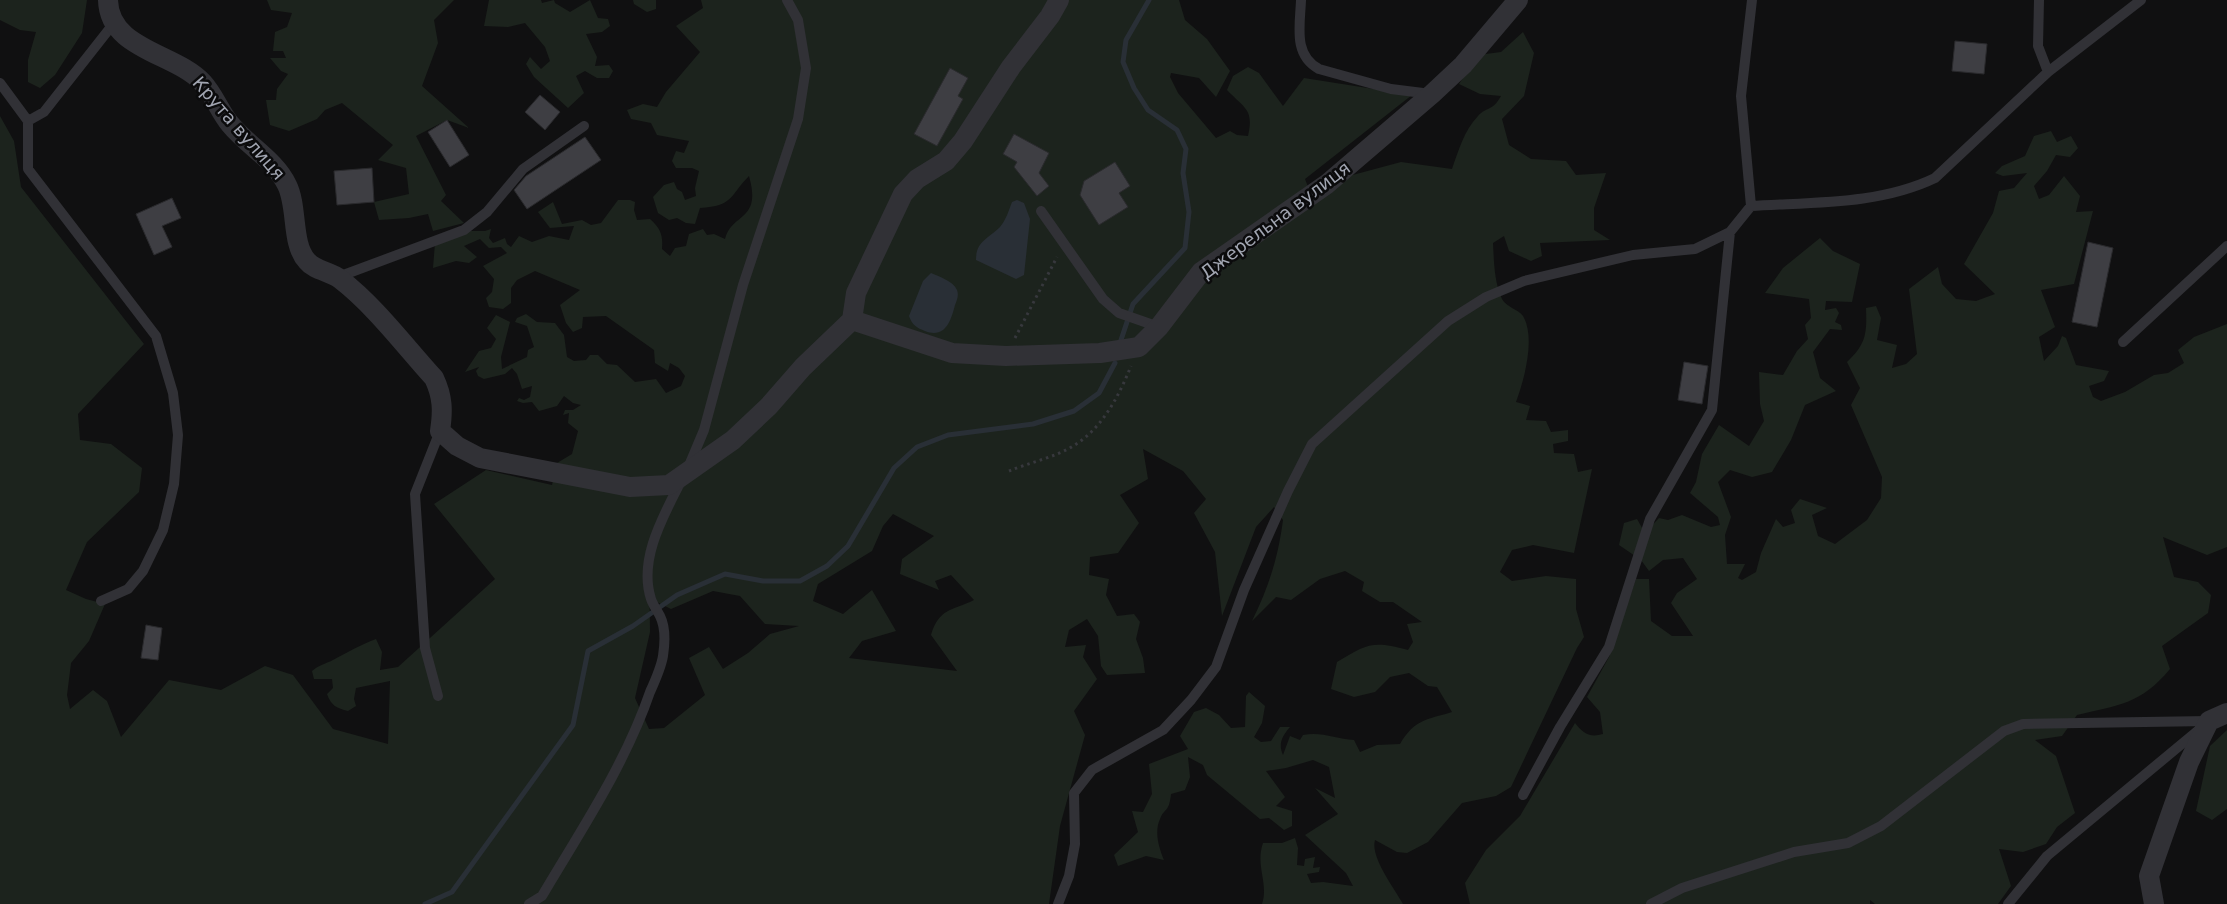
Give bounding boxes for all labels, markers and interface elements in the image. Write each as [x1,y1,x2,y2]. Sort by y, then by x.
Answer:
street label: Крута вулиця [189,72,289,184]
street label: Джерельна вулиця [1196,157,1354,283]

